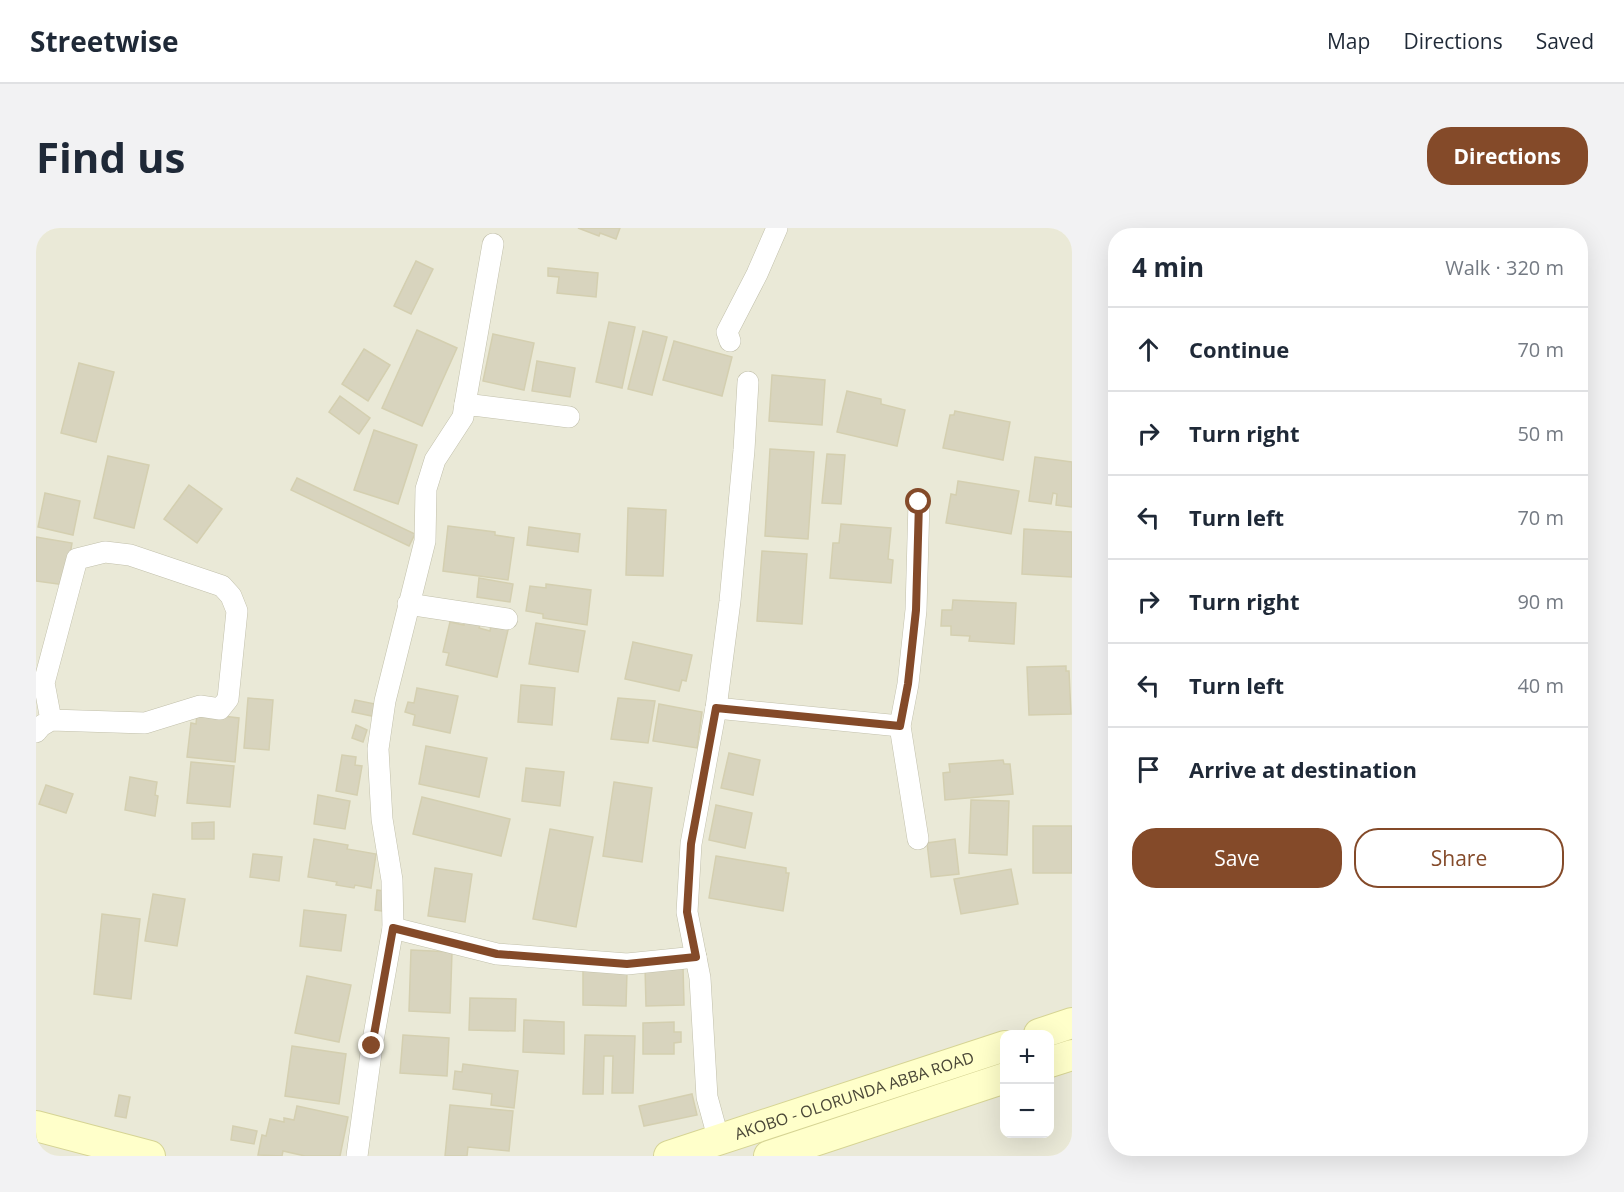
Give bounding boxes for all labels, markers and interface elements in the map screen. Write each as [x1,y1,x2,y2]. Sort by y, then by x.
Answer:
text: Streetwise [30,22,179,60]
text: Map [1327,27,1370,55]
text: Directions [1403,27,1503,55]
text: Saved [1536,27,1594,55]
button: Directions [1427,127,1588,185]
text: Find us [36,128,185,185]
text: 4 min [1132,249,1204,285]
text: Walk · 320 m [1445,254,1564,281]
icon: ahead [1132,333,1165,366]
text: Continue [1189,334,1289,364]
text: 70 m [1517,336,1564,363]
icon: right [1132,417,1165,450]
text: Turn right [1189,418,1300,448]
text: 50 m [1517,420,1564,447]
route start [905,488,931,514]
icon: left [1132,501,1165,534]
text: Turn left [1189,502,1284,532]
text: 70 m [1517,504,1564,531]
icon: right [1132,585,1165,618]
text: Turn right [1189,586,1300,616]
text: 90 m [1517,588,1564,615]
icon: left [1132,669,1165,702]
text: Turn left [1189,670,1284,700]
text: 40 m [1517,672,1564,699]
icon: arrive [1132,753,1165,786]
text: Arrive at destination [1189,754,1417,784]
button: Save [1132,828,1342,888]
button: Share [1354,828,1564,888]
map controls [1000,1030,1054,1138]
button: + [1000,1030,1054,1084]
route end [358,1032,384,1058]
street label: AKOBO - OLORUNDA ABBA ROAD [732,1046,977,1145]
button: − [1000,1084,1054,1138]

